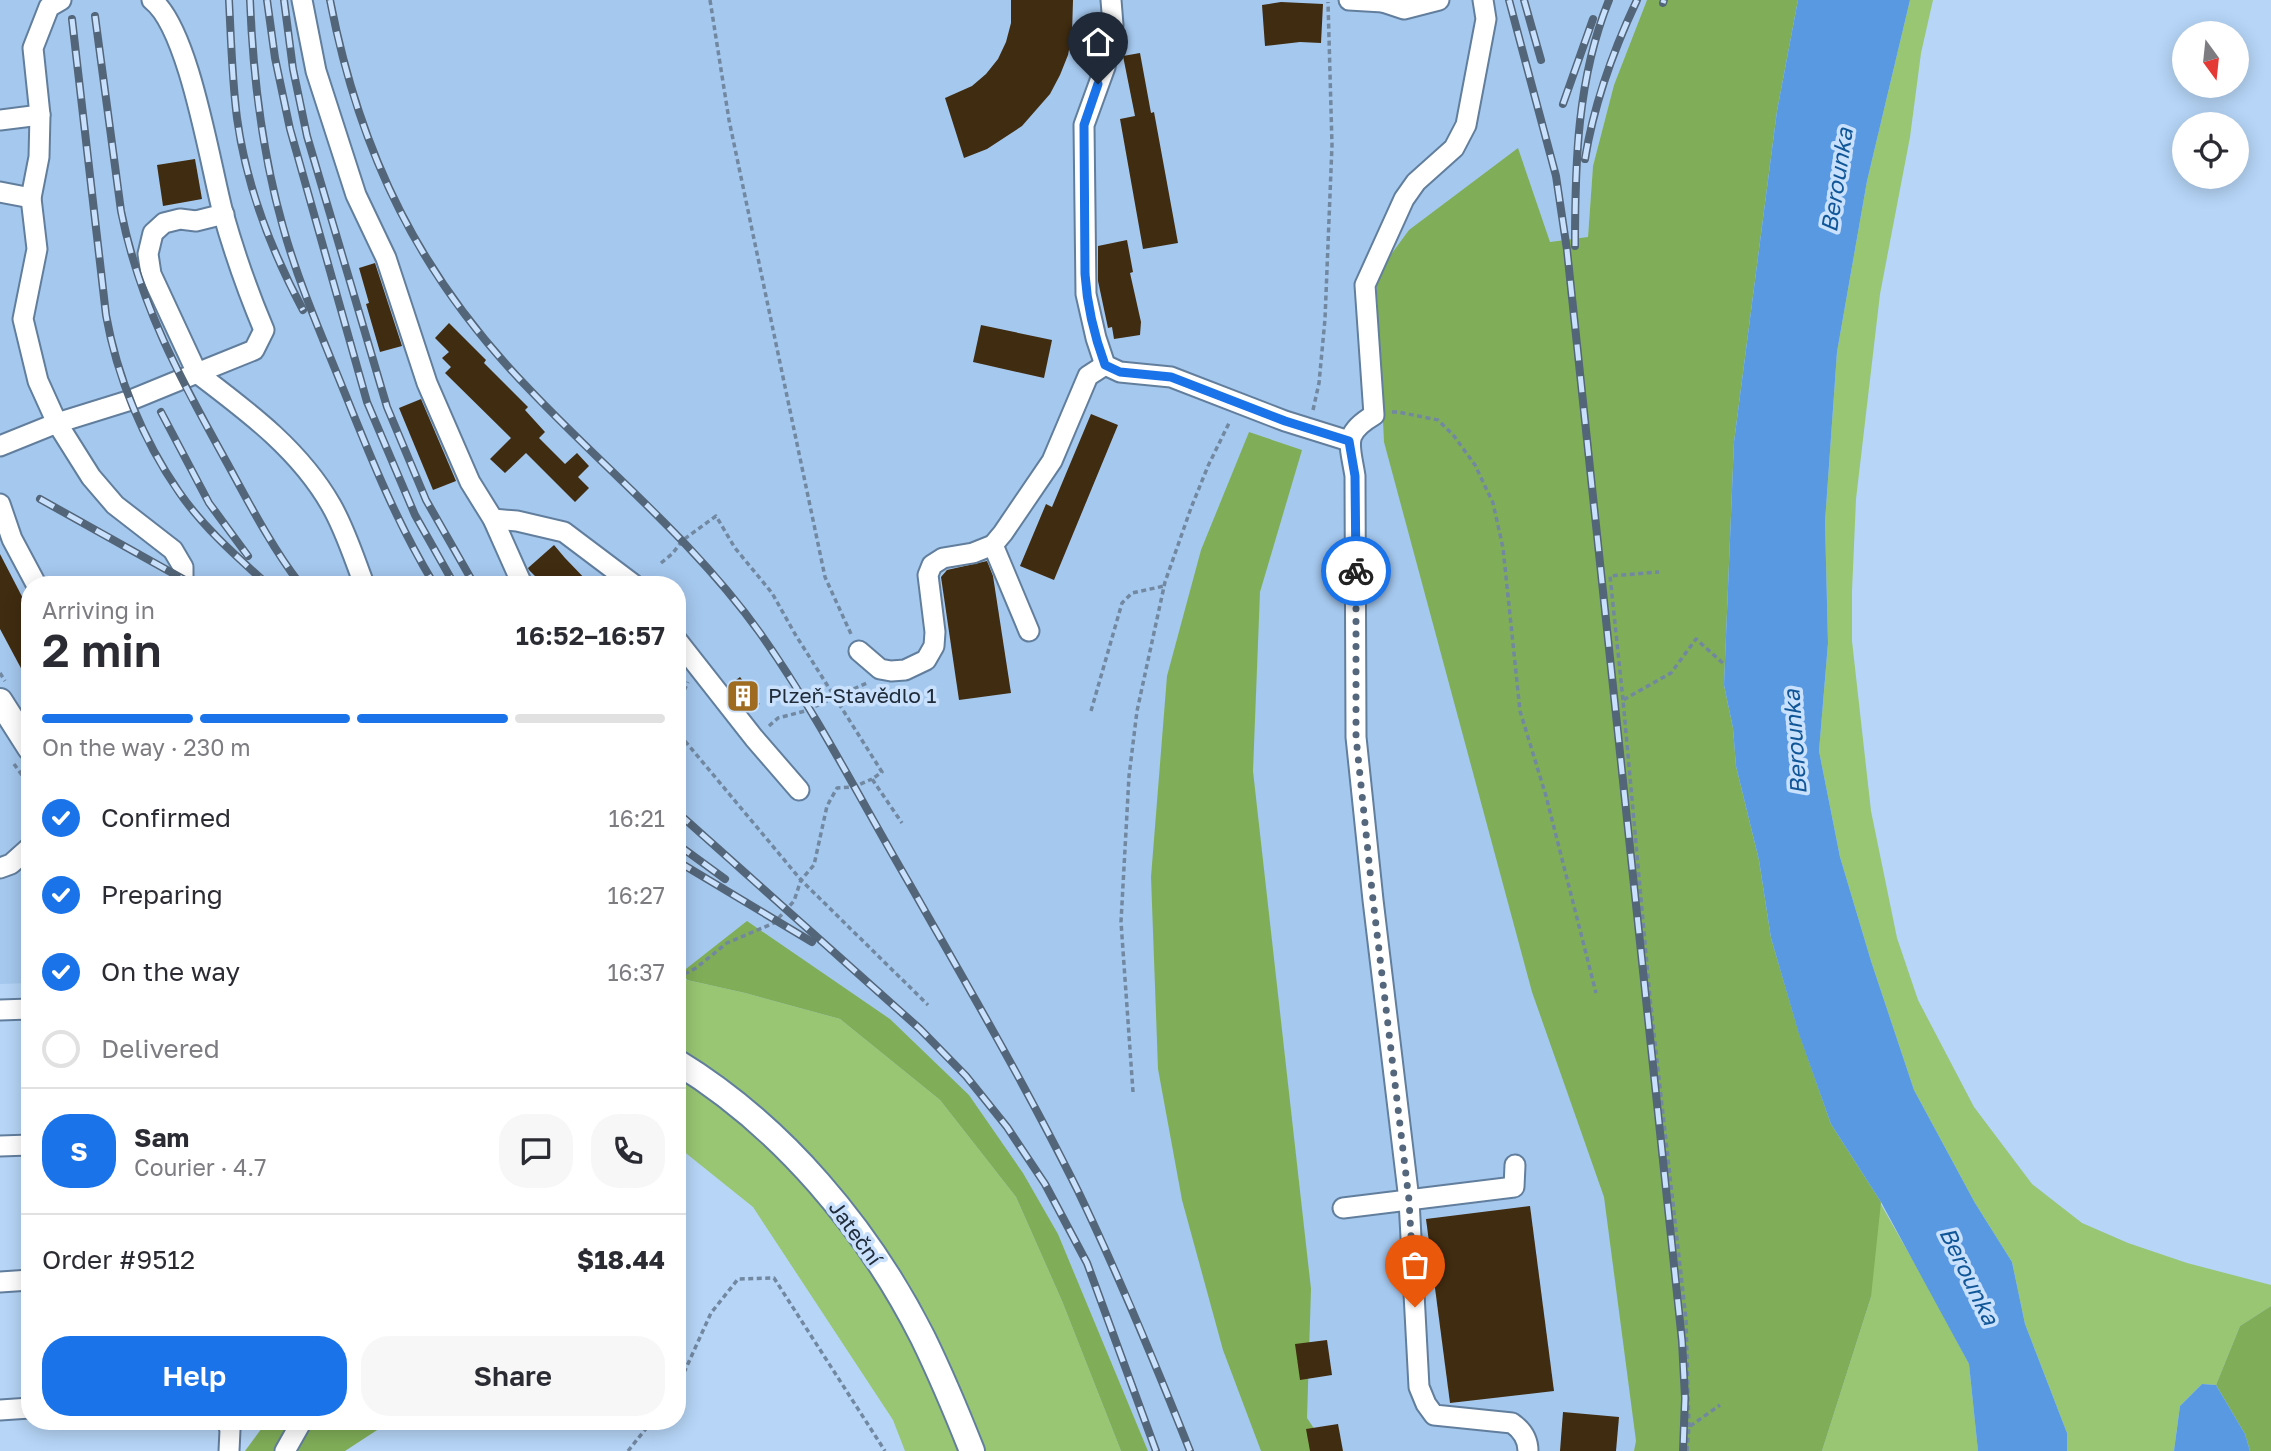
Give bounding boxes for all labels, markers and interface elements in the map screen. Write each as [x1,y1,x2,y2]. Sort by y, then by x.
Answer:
pin [1068,12.0,1128,84]
north arrow [2172,21,2249,98]
map controls [2172,21,2249,189]
icon: home [1079,23,1117,61]
button: locate [2172,112,2249,189]
water label: Berounka [1814,125,1858,234]
courier [1321,536,1391,606]
icon: bike [1337,552,1375,590]
text: Arriving in [42,596,155,624]
text: 16:52–16:57 [516,620,665,651]
text: 2 min [42,622,162,677]
building icon: Plzeň-Stavědlo 1 [724,677,762,715]
place label: Plzeň-Stavědlo 1 [768,682,936,708]
water label: Berounka [1776,688,1812,795]
text: On the way · 230 m [42,733,251,761]
icon: check [42,799,80,837]
text: Confirmed [101,802,231,833]
text: 16:21 [609,804,665,832]
icon: check [42,876,80,914]
text: Preparing [101,879,223,910]
text: 16:27 [608,881,665,909]
icon: check [42,953,80,991]
text: On the way [101,956,240,987]
text: 16:37 [607,958,665,986]
text: Delivered [101,1033,220,1064]
button: chat [499,1114,573,1188]
button: phone [591,1114,665,1188]
text: Sam [134,1122,189,1153]
text: S [70,1136,88,1167]
text: Courier · 4.7 [134,1153,266,1181]
street label: Jateční [824,1195,889,1271]
water label: Berounka [1934,1222,2006,1330]
pin [1385,1235,1445,1307]
text: Order #9512 [42,1244,195,1275]
text: $18.44 [577,1244,665,1275]
icon: bag [1396,1246,1434,1284]
button: Help [42,1336,347,1416]
button: Share [361,1336,665,1416]

